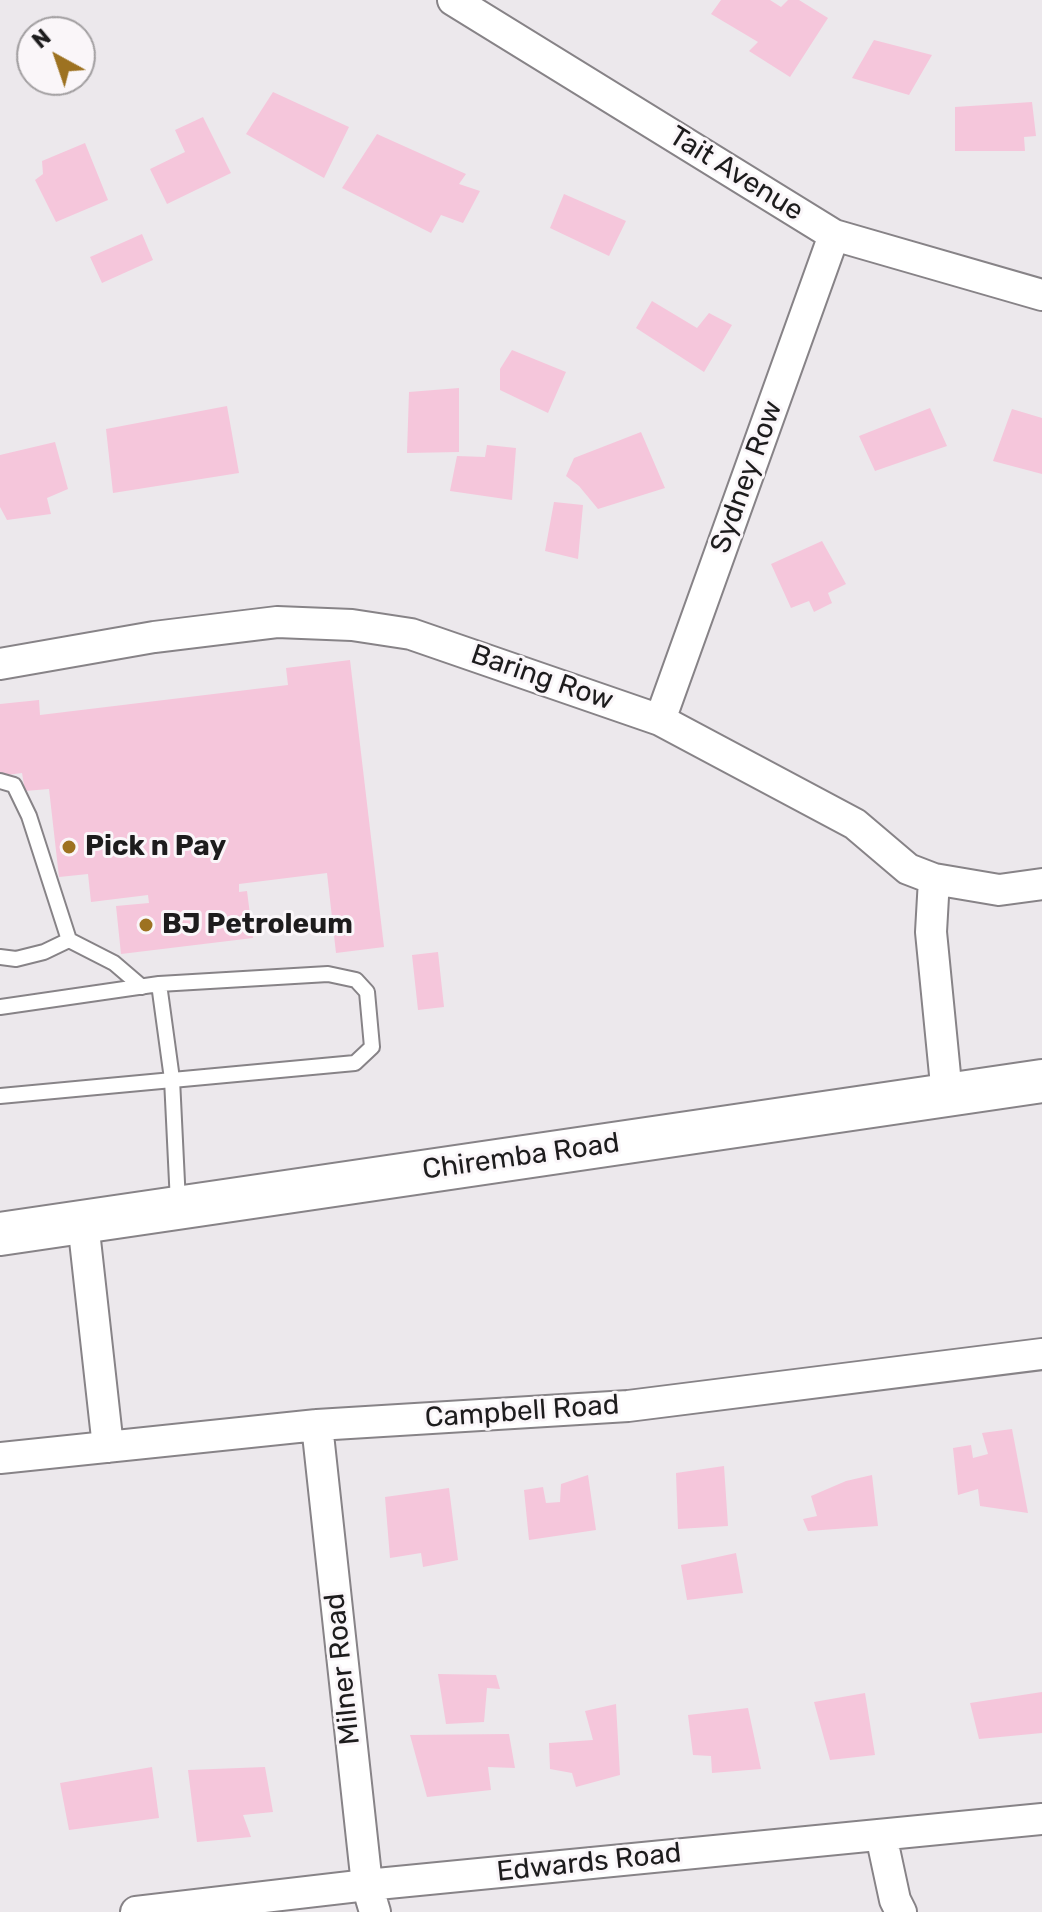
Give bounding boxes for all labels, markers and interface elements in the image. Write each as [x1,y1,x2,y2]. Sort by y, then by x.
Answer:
north arrow [16,16,96,96]
text: N [27,23,56,54]
street label: Tait Avenue [663,120,809,228]
street label: Sydney Row [704,396,790,558]
street label: Baring Row [466,638,618,718]
place label: Pick n Pay [85,830,226,864]
marker: Pick n Pay [60,838,78,856]
place label: BJ Petroleum [162,908,353,942]
marker: BJ Petroleum [137,916,155,934]
street label: Chiremba Road [420,1127,622,1187]
street label: Campbell Road [424,1388,620,1436]
street label: Milner Road [318,1592,368,1746]
street label: Edwards Road [495,1837,683,1889]

